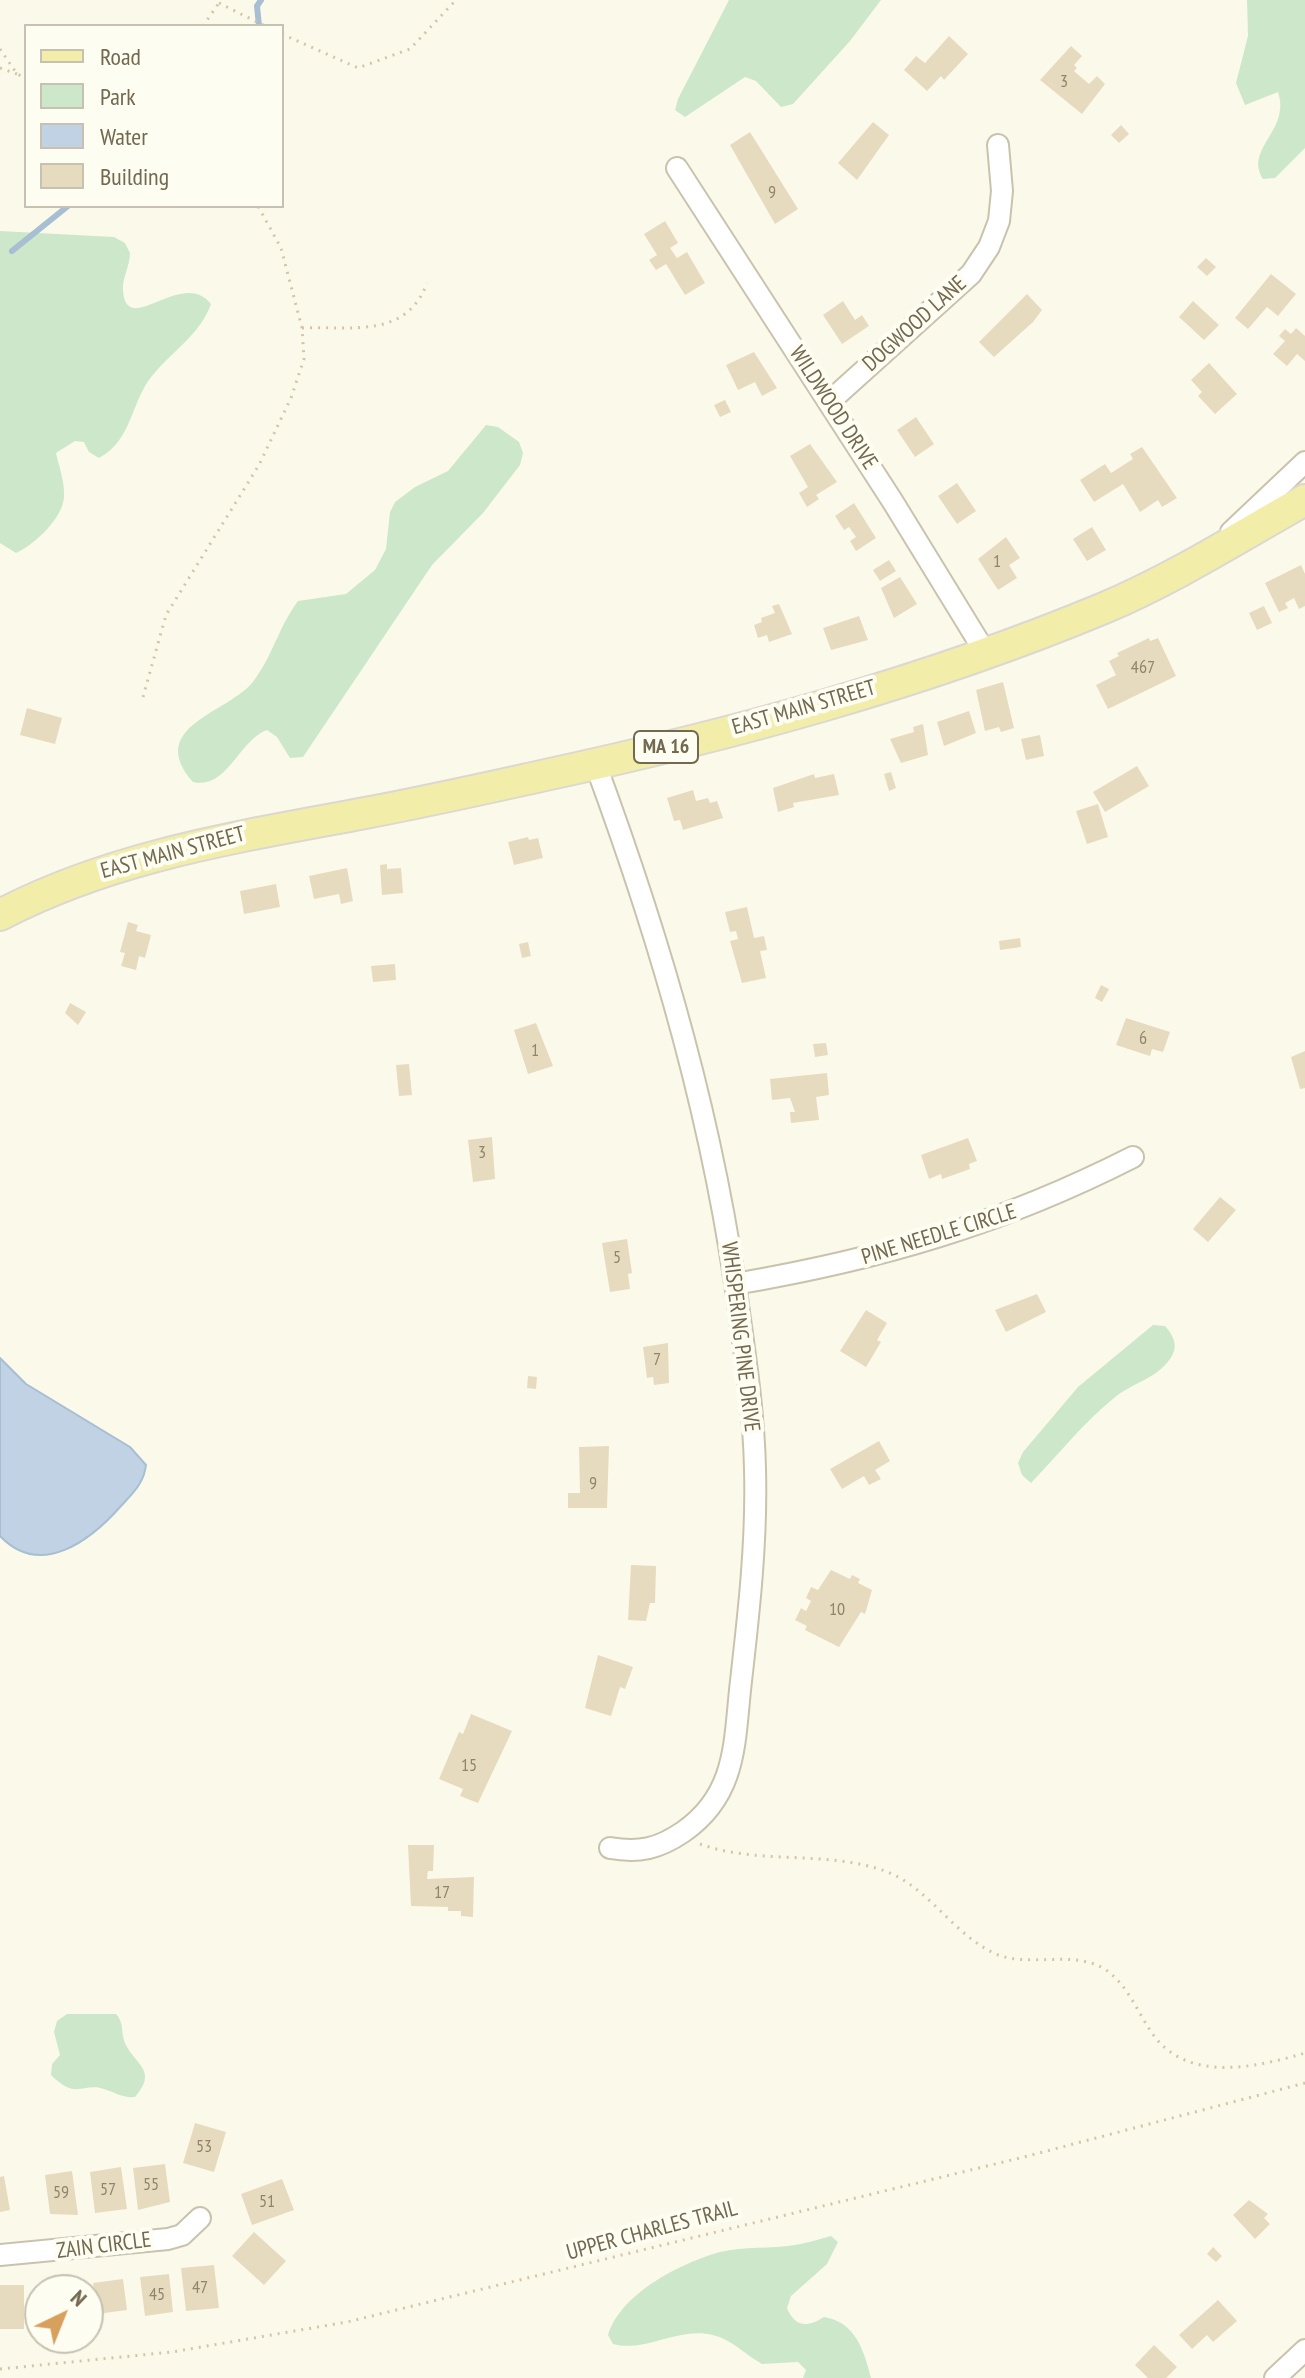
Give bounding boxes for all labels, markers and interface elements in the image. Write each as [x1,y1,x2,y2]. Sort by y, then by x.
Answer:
legend [24,24,284,208]
text: Road [100,41,141,72]
house number: 3 [1060,71,1068,93]
text: Park [100,81,136,112]
text: Water [100,121,148,152]
text: Building [100,161,169,192]
house number: 9 [768,182,776,204]
street label: DOGWOOD LANE [858,271,972,377]
street label: WILDWOOD DRIVE [783,341,883,475]
house number: 1 [993,551,1001,573]
house number: 467 [1131,657,1155,679]
street label: EAST MAIN STREET [729,675,879,741]
road number: MA 16 [634,731,698,763]
street label: EAST MAIN STREET [98,821,248,885]
house number: 6 [1139,1028,1147,1050]
house number: 1 [531,1040,539,1062]
house number: 3 [478,1142,486,1164]
street label: PINE NEEDLE CIRCLE [859,1199,1019,1271]
street label: WHISPERING PINE DRIVE [715,1240,765,1434]
house number: 5 [613,1247,621,1269]
house number: 7 [653,1349,661,1371]
house number: 9 [589,1473,597,1495]
house number: 10 [829,1599,845,1621]
house number: 15 [461,1755,477,1777]
house number: 17 [434,1882,450,1904]
house number: 53 [196,2136,212,2158]
house number: 55 [143,2174,159,2196]
house number: 57 [100,2179,116,2201]
house number: 59 [53,2182,69,2204]
house number: 51 [259,2191,275,2213]
street label: UPPER CHARLES TRAIL [564,2195,740,2267]
street label: ZAIN CIRCLE [55,2227,153,2265]
north arrow [24,2274,104,2354]
house number: 47 [192,2277,208,2299]
text: N [65,2284,93,2312]
house number: 45 [149,2284,165,2306]

